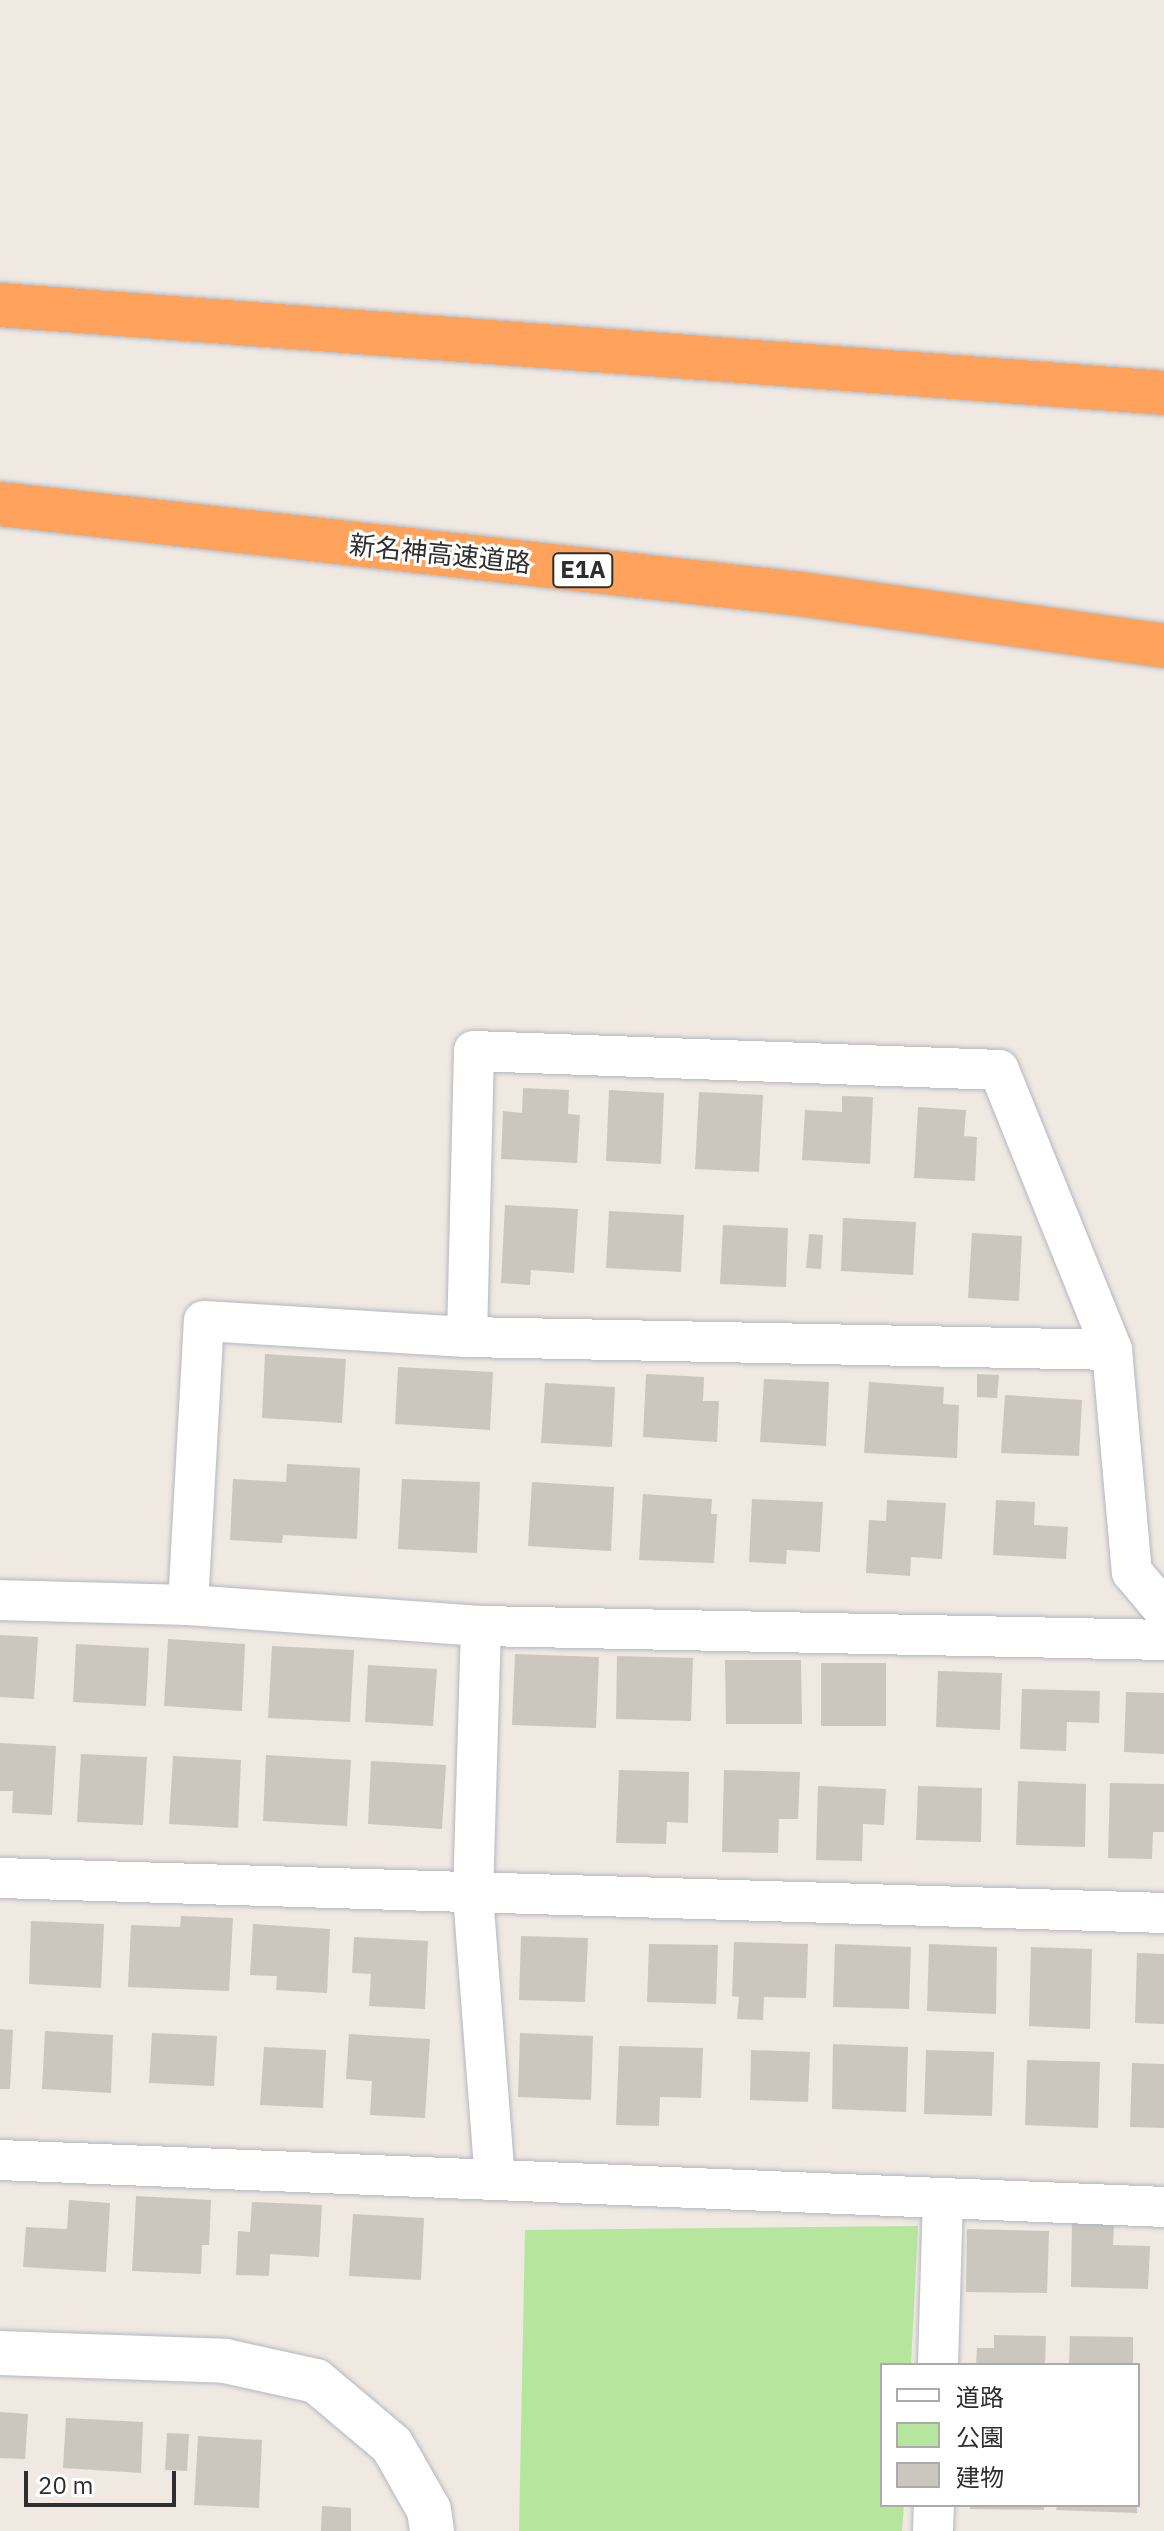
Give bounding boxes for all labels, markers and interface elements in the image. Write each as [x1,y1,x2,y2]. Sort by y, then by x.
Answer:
street label: 新名神高速道路 [348,529,532,579]
road number: E1A [551,550,615,590]
legend [880,2363,1140,2507]
text: 道路 [956,2381,1004,2413]
text: 公園 [956,2421,1004,2453]
scale bar [28,2455,180,2505]
text: 建物 [956,2461,1004,2493]
text: 20 m [38,2469,93,2501]

